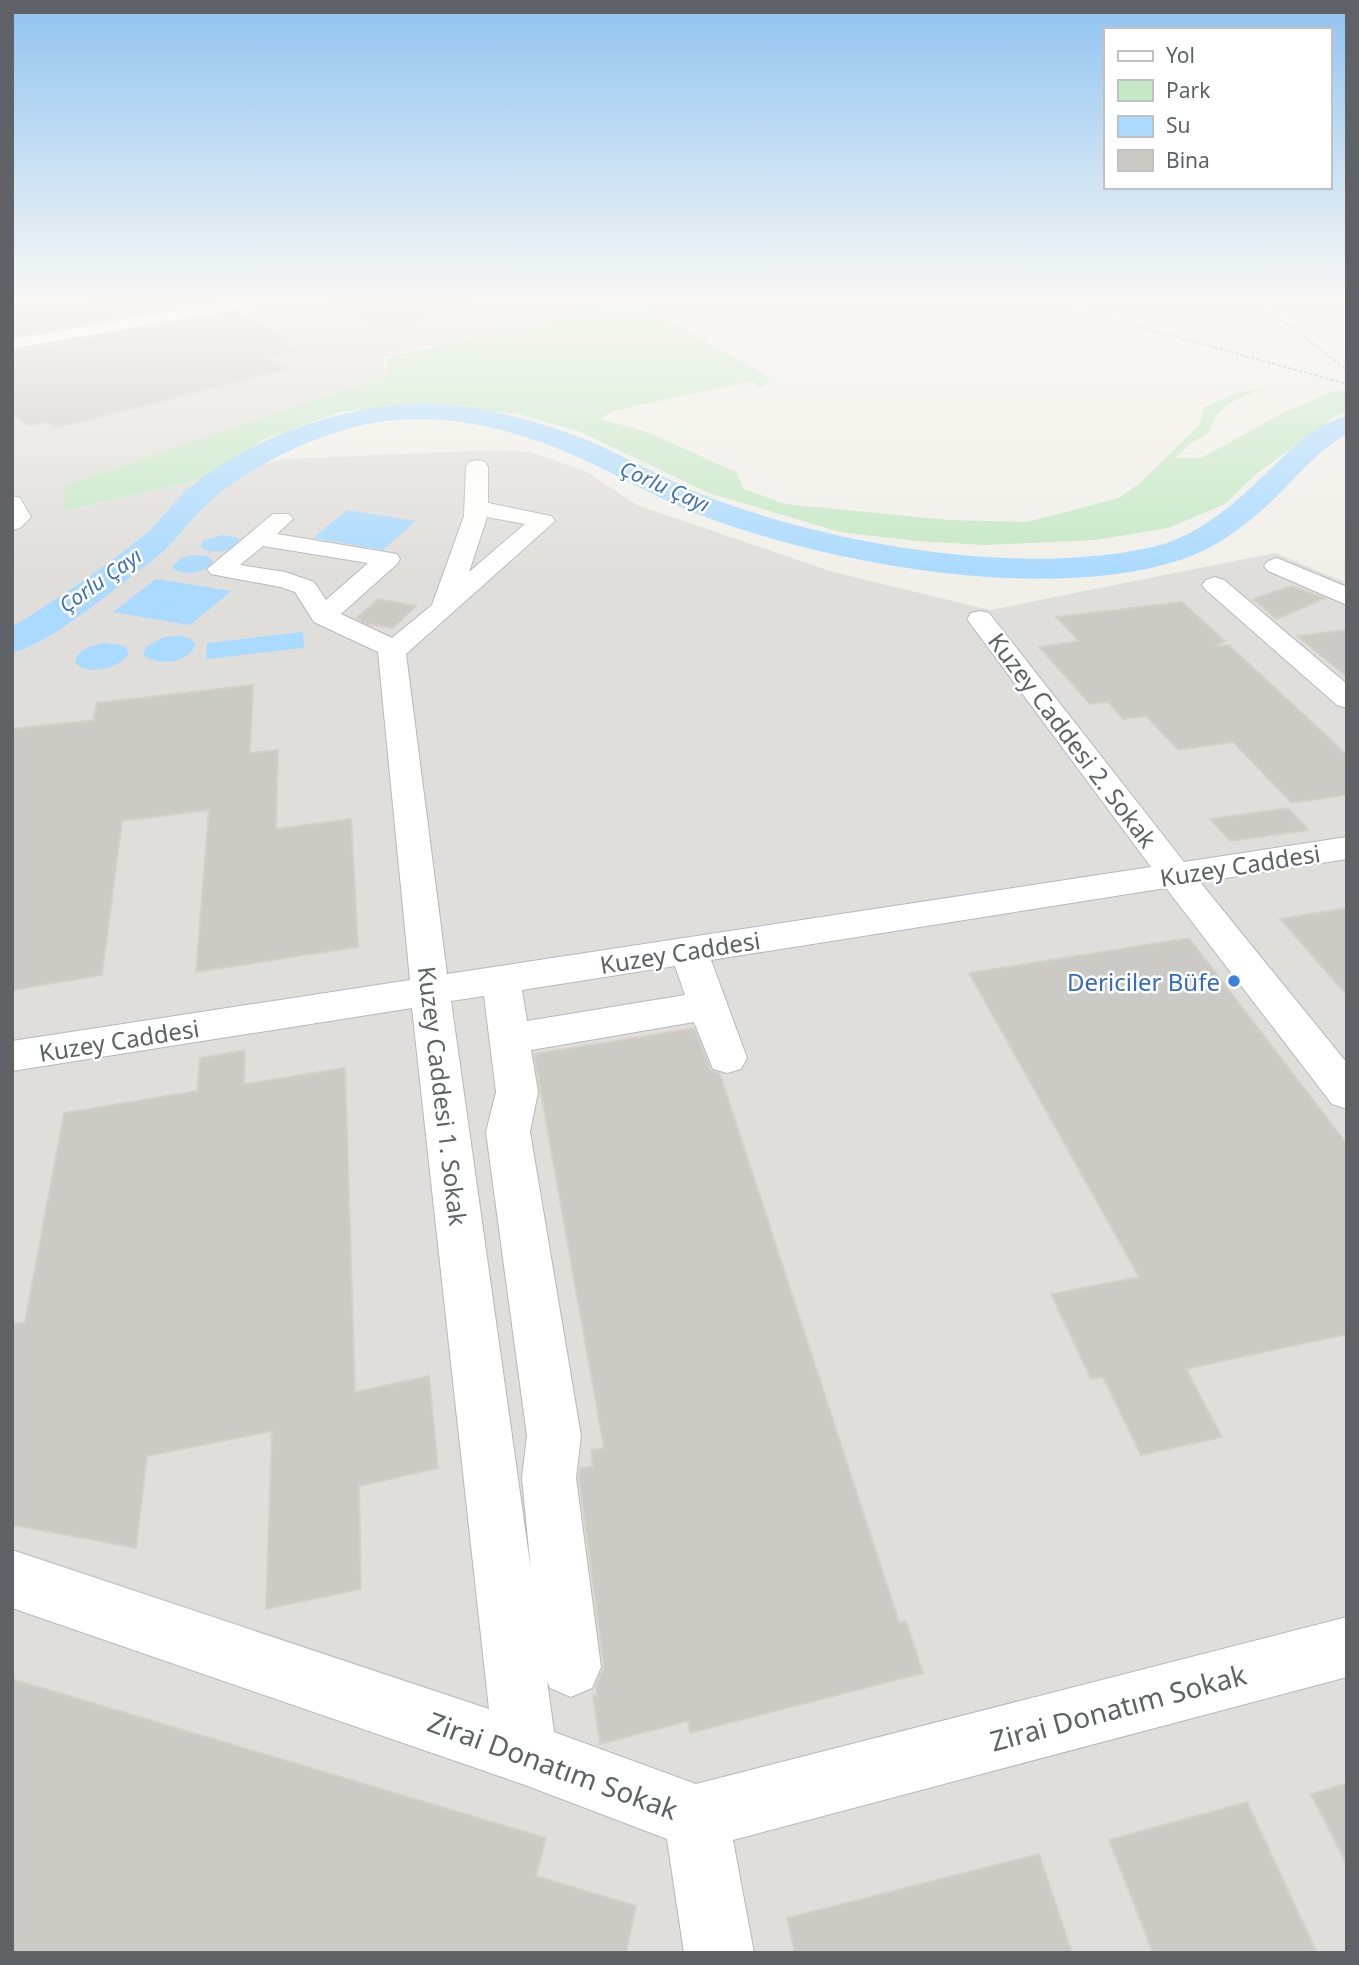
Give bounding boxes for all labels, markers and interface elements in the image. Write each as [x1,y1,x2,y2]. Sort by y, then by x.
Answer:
legend [1104,28,1331,189]
text: Yol [1166,41,1195,69]
text: Park [1166,76,1211,104]
text: Su [1166,111,1191,139]
text: Bina [1166,146,1210,174]
water label: Çorlu Çayı [616,454,714,518]
water label: Çorlu Çayı [53,541,147,619]
street label: Kuzey Caddesi 2. Sokak [981,626,1165,854]
street label: Kuzey Caddesi [1157,836,1323,894]
street label: Kuzey Caddesi [597,923,763,981]
street label: Kuzey Caddesi 1. Sokak [411,964,475,1228]
place label: Dericiler Büfe [1067,965,1220,998]
marker: Dericiler Büfe [1226,973,1242,989]
street label: Kuzey Caddesi [36,1011,202,1069]
street label: Zirai Donatım Sokak [986,1655,1250,1759]
street label: Zirai Donatım Sokak [423,1702,683,1828]

